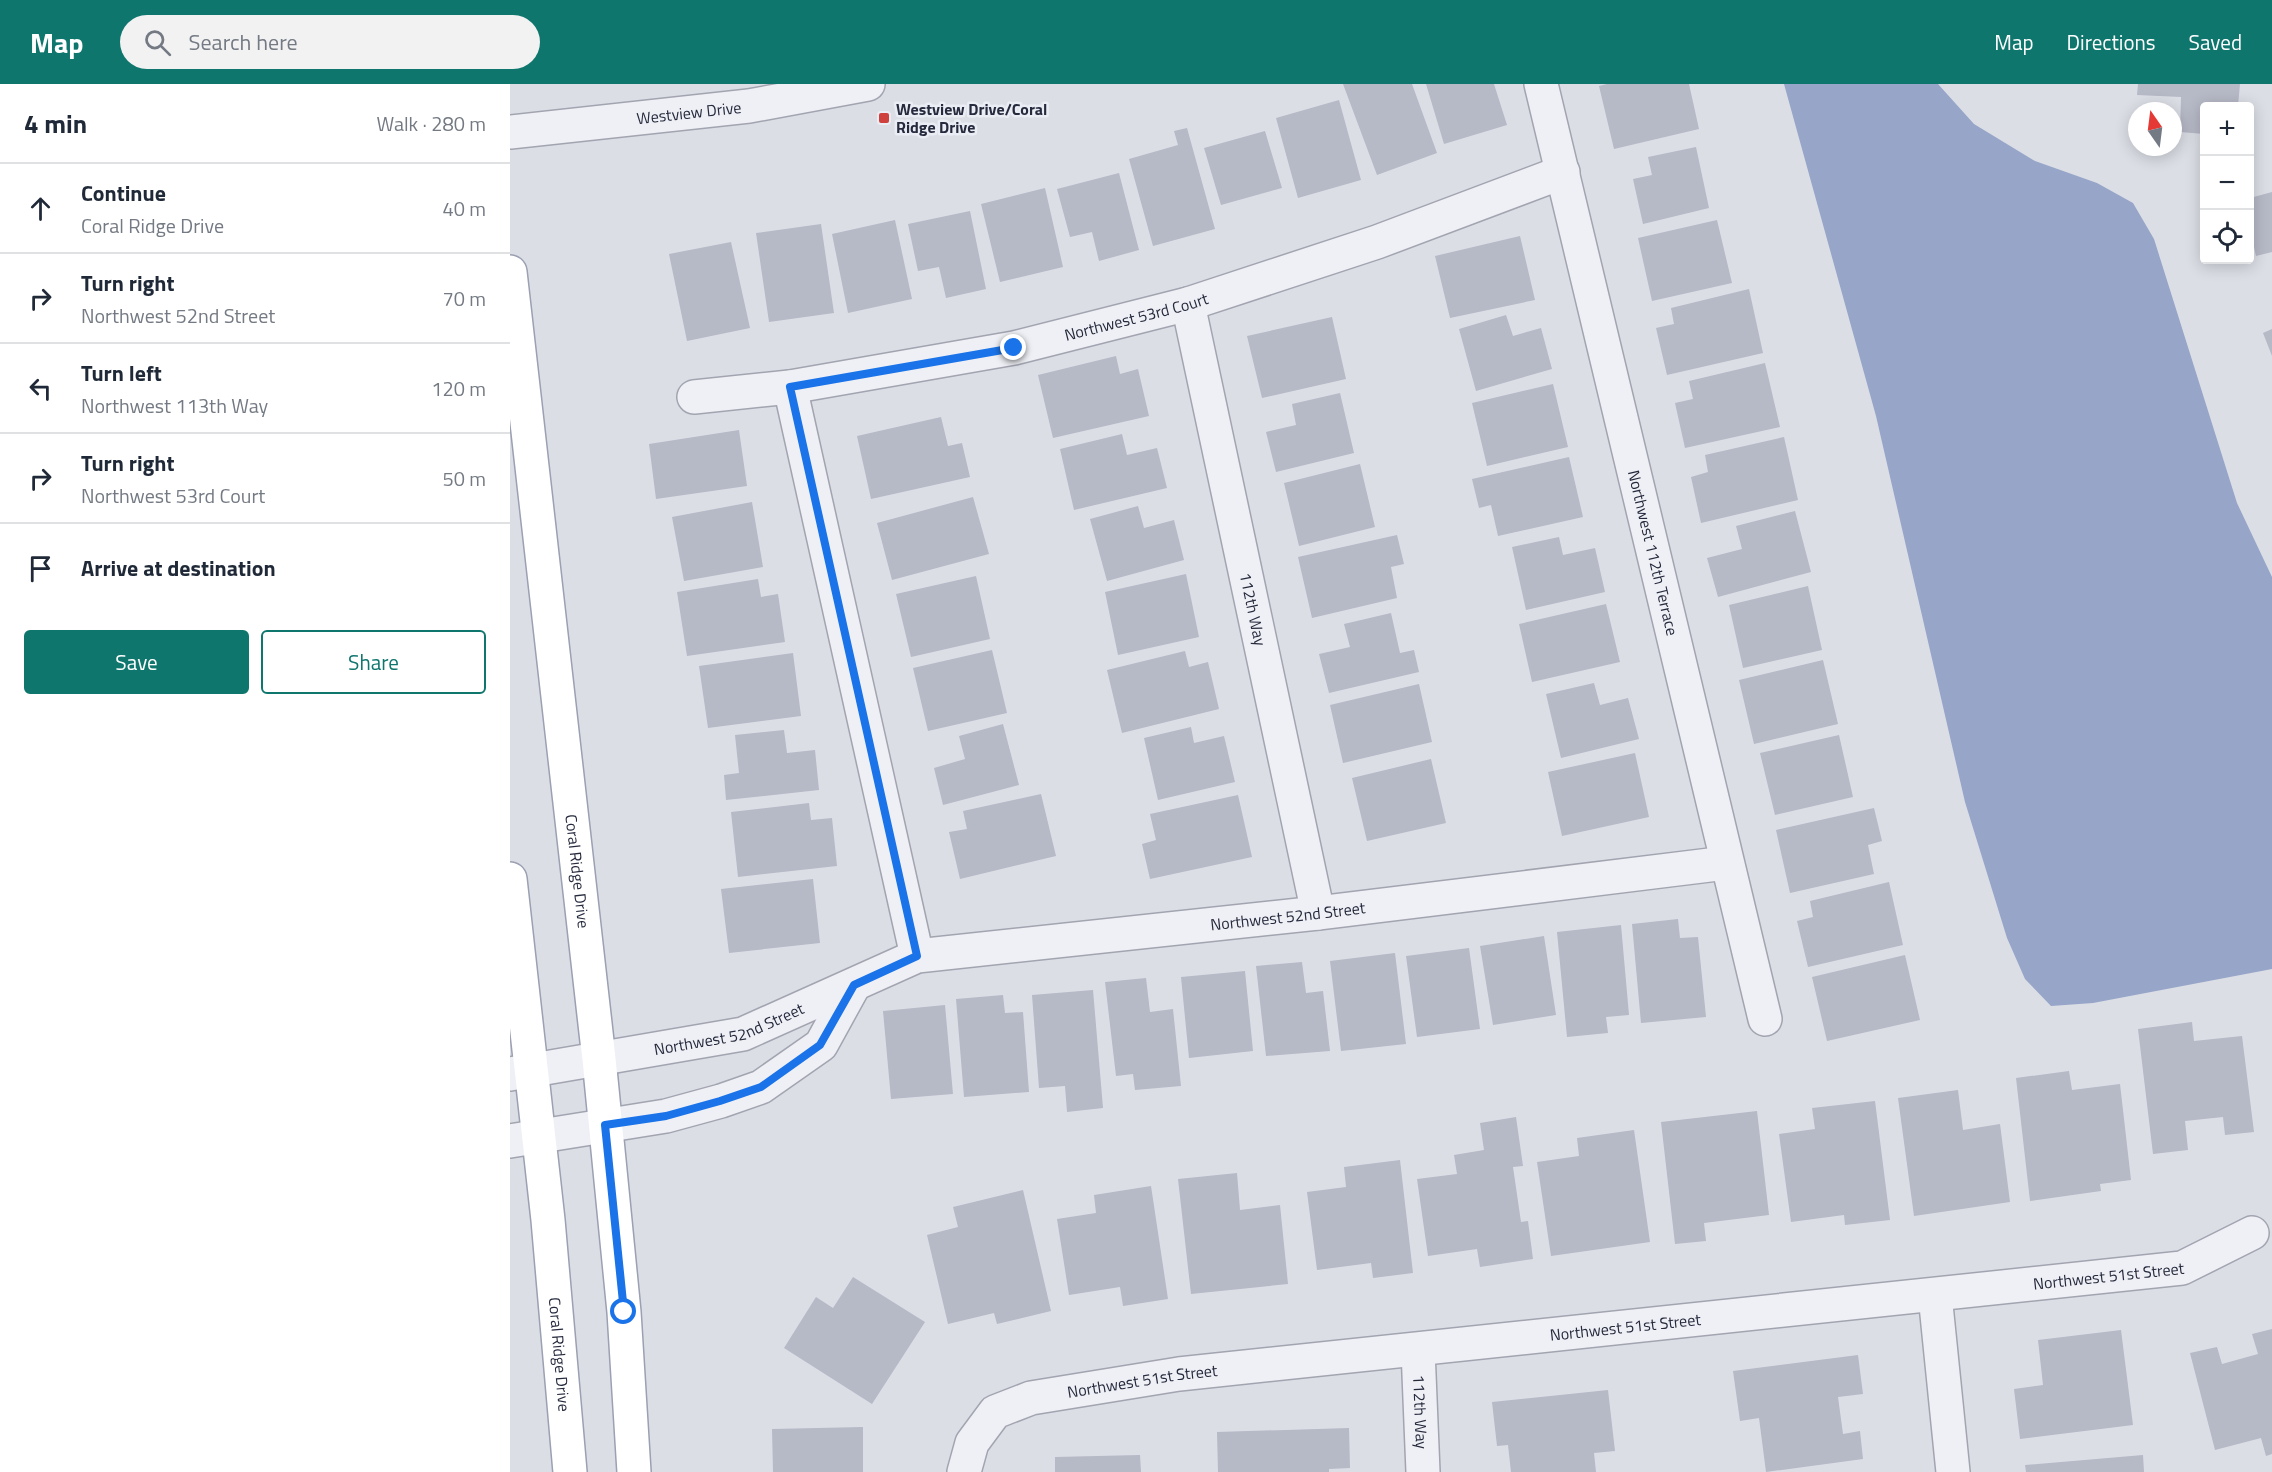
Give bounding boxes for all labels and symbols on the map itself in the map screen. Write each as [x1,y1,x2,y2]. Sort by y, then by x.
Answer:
street label: Westview Drive [635,95,742,130]
place label: Westview Drive/Coral Ridge Drive [896,97,1047,139]
north arrow [2128,102,2182,156]
marker: Westview Drive/Coral Ridge Drive [877,111,891,125]
street label: Northwest 53rd Court [1062,286,1212,347]
route end [1000,334,1026,360]
street label: Northwest 112th Terrace [1622,467,1685,638]
street label: 112th Way [1234,570,1273,648]
street label: Coral Ridge Drive [559,813,596,929]
street label: Northwest 52nd Street [1209,895,1367,936]
street label: Northwest 52nd Street [652,996,808,1061]
street label: Northwest 51st Street [2032,1256,2186,1296]
street label: Coral Ridge Drive [543,1296,577,1412]
route start [610,1298,636,1324]
street label: Northwest 51st Street [1549,1307,1702,1347]
street label: Northwest 51st Street [1066,1358,1219,1404]
street label: 112th Way [1407,1374,1434,1450]

